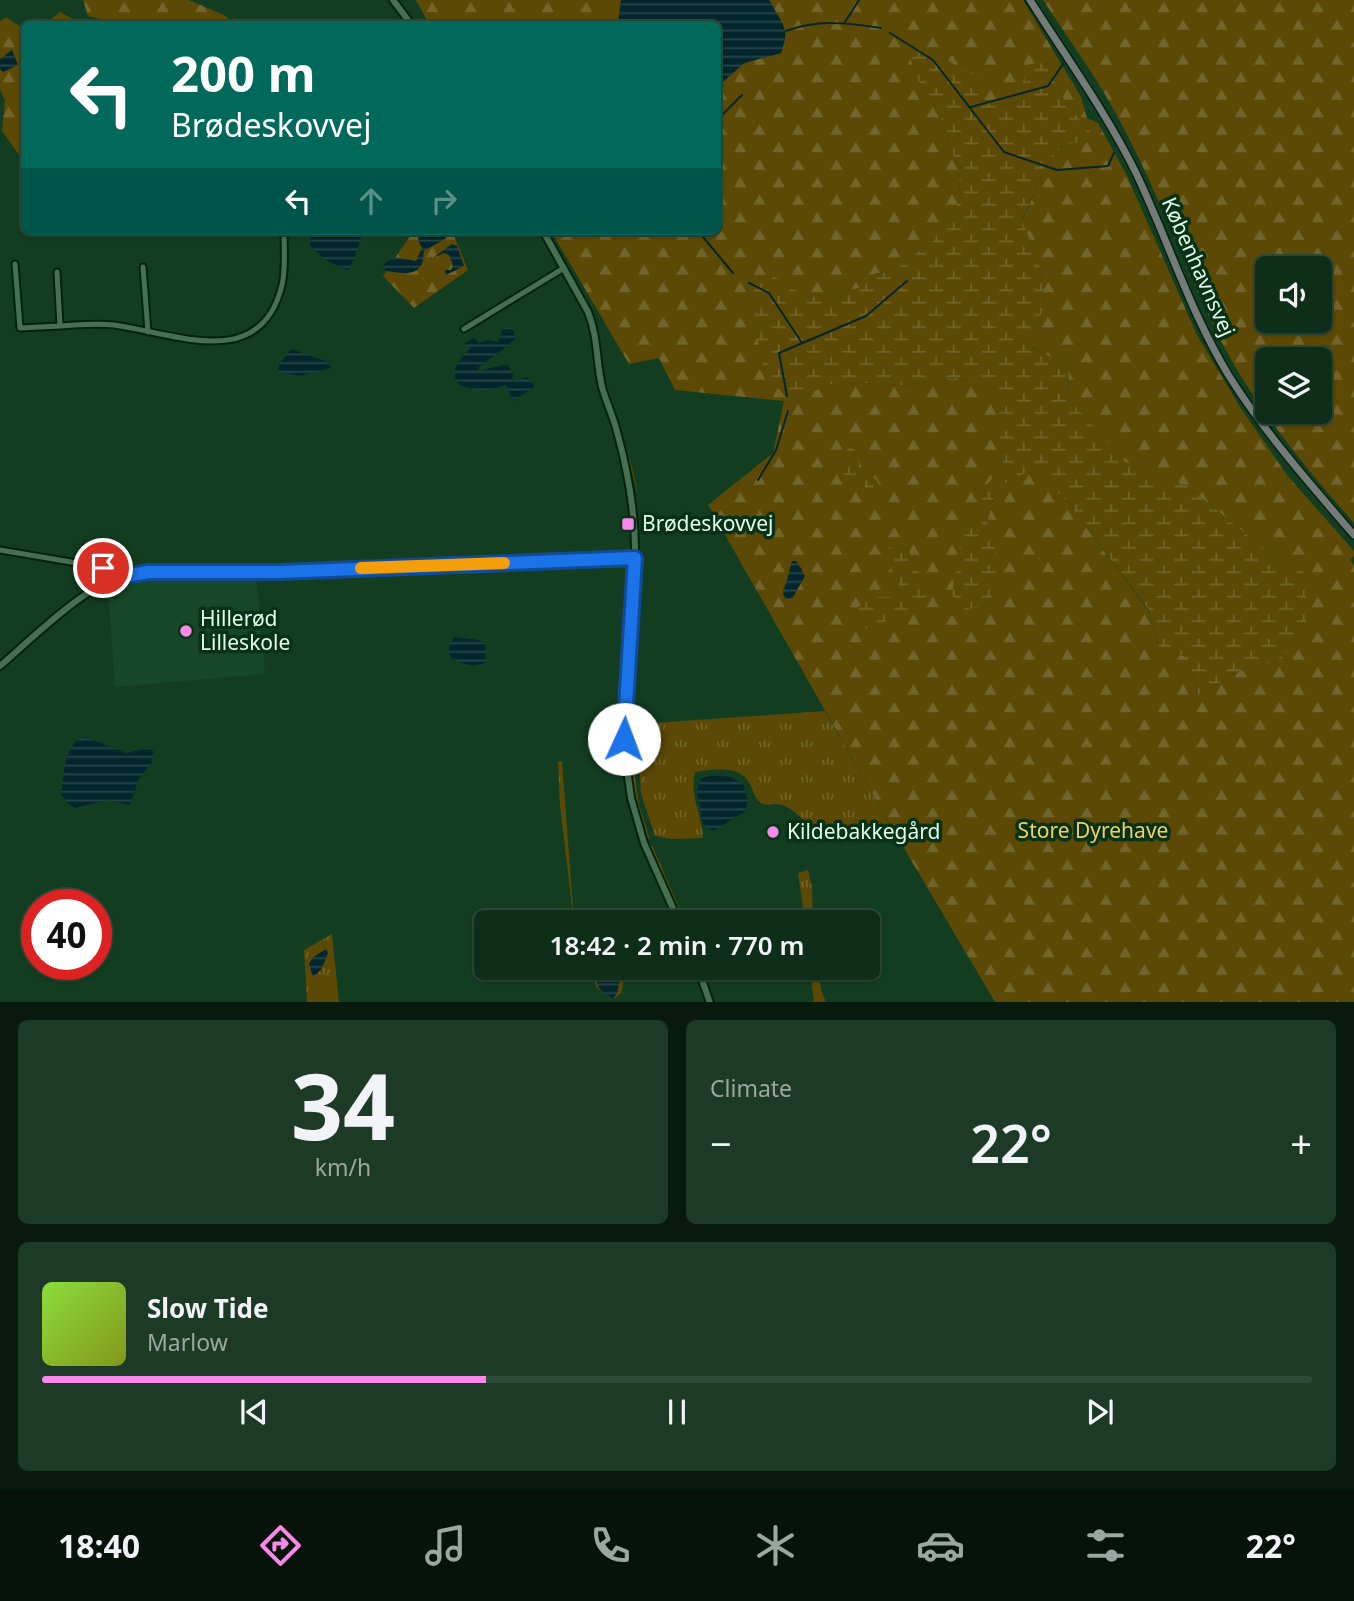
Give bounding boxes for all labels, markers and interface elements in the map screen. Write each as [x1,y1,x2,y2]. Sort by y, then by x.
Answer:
text: 200 m [171,40,316,106]
icon: left [56,49,147,140]
text: Brødeskovvej [171,103,371,146]
icon: left [279,182,317,220]
icon: ahead [352,182,390,220]
icon: right [425,182,463,220]
street label: Københavnsvej [1156,192,1242,341]
map controls [1255,256,1332,424]
button: sound [1255,256,1332,333]
button: layers [1255,347,1332,424]
place label: Brødeskovvej [642,509,774,537]
marker: Brødeskovvej [620,516,636,532]
pin [73,538,133,598]
icon: arrive [84,549,122,587]
place label: Hillerød Lilleskole [200,604,290,656]
marker: Hillerød Lilleskole [178,623,194,639]
position arrow [587,702,661,776]
park label: Store Dyrehave [1018,816,1168,844]
place label: Kildebakkegård [787,817,940,845]
marker: Kildebakkegård [765,824,781,840]
speed limit sign: 40 [21,889,112,980]
text: 18:42 · 2 min · 770 m [550,927,804,963]
text: 34 [291,1043,395,1167]
text: Climate [710,1072,792,1104]
text: 22° [970,1107,1052,1178]
text: − [710,1117,732,1169]
text: + [1290,1117,1312,1169]
text: km/h [315,1151,371,1183]
text: Slow Tide [147,1290,269,1326]
text: Marlow [147,1326,228,1358]
icon: previous [235,1393,273,1431]
icon: pause [658,1393,696,1431]
icon: next [1081,1393,1119,1431]
icon: directions [256,1521,305,1570]
icon: music [421,1521,470,1570]
icon: phone [586,1521,635,1570]
icon: climate [751,1521,800,1570]
icon: car [916,1521,965,1570]
icon: filters [1081,1521,1130,1570]
text: 18:40 [58,1524,140,1567]
text: 22° [1246,1524,1296,1567]

